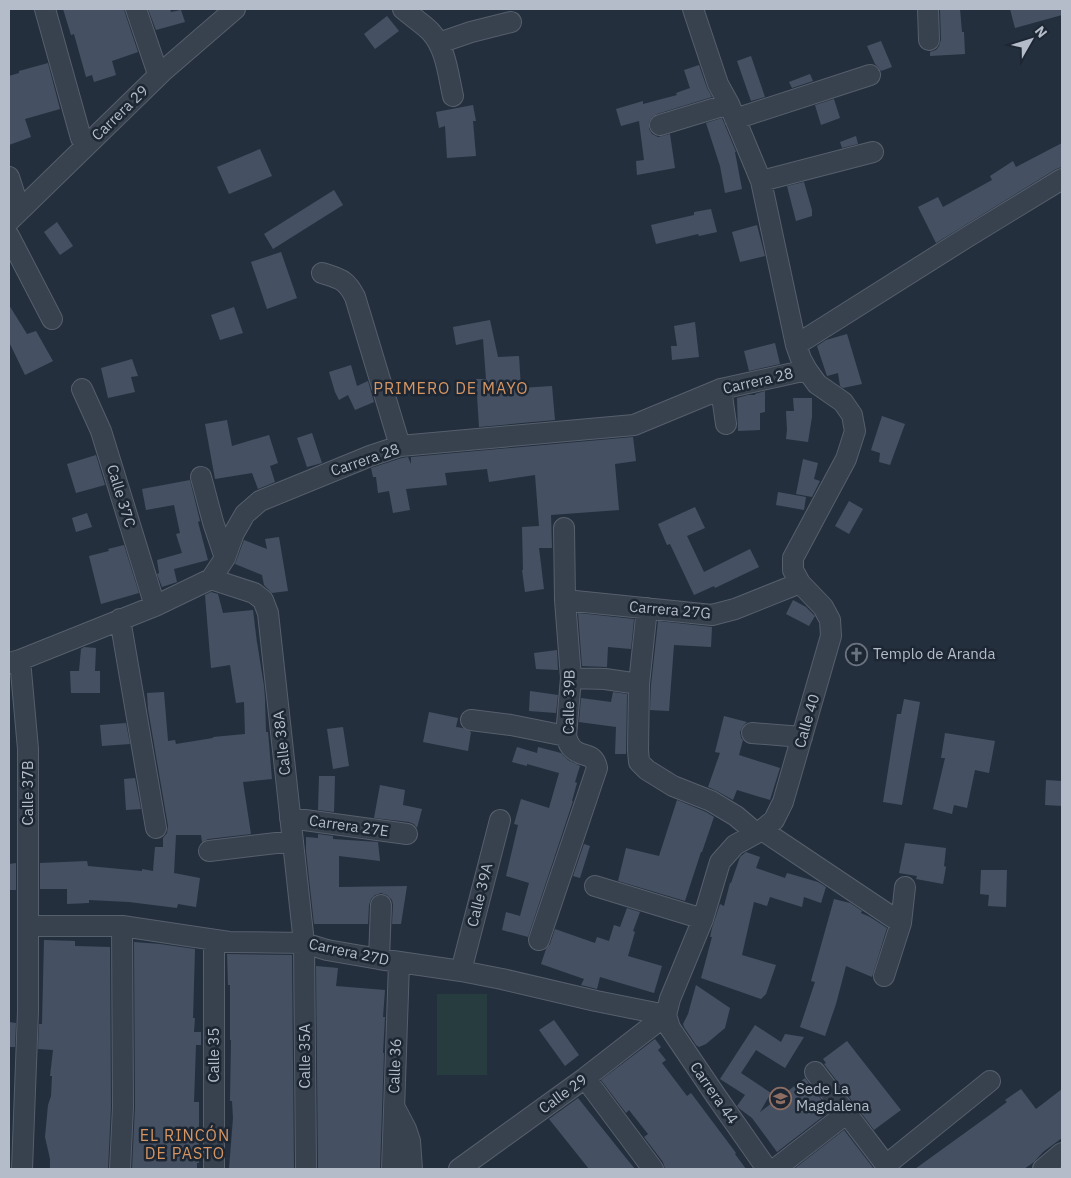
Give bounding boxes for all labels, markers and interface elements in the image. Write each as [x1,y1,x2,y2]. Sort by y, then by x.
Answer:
north arrow [1006,15,1056,65]
text: N [1031,22,1051,41]
street label: Carrera 29 [87,81,152,144]
street label: Carrera 28 [721,363,795,398]
district label: PRIMERO DE MAYO [373,378,529,398]
street label: Carrera 28 [328,439,402,480]
street label: Calle 37C [103,462,140,529]
street label: Carrera 27G [628,596,712,623]
church icon: Templo de Aranda [845,642,869,666]
place label: Templo de Aranda [873,644,995,663]
street label: Calle 39B [558,669,579,735]
street label: Calle 40 [790,692,823,750]
street label: Calle 38A [269,709,294,776]
street label: Calle 37B [18,761,37,825]
street label: Carrera 27E [308,811,390,840]
street label: Calle 39A [462,861,497,929]
street label: Carrera 27D [307,934,391,969]
street label: Calle 35A [295,1023,314,1088]
street label: Calle 35 [204,1027,223,1083]
street label: Calle 36 [384,1038,405,1094]
street label: Carrera 44 [686,1058,743,1127]
street label: Calle 29 [535,1070,591,1118]
place label: Sede La Magdalena [796,1079,870,1115]
school or university icon: Sede La Magdalena [768,1086,792,1110]
district label: EL RINCÓN DE PASTO [140,1124,230,1163]

